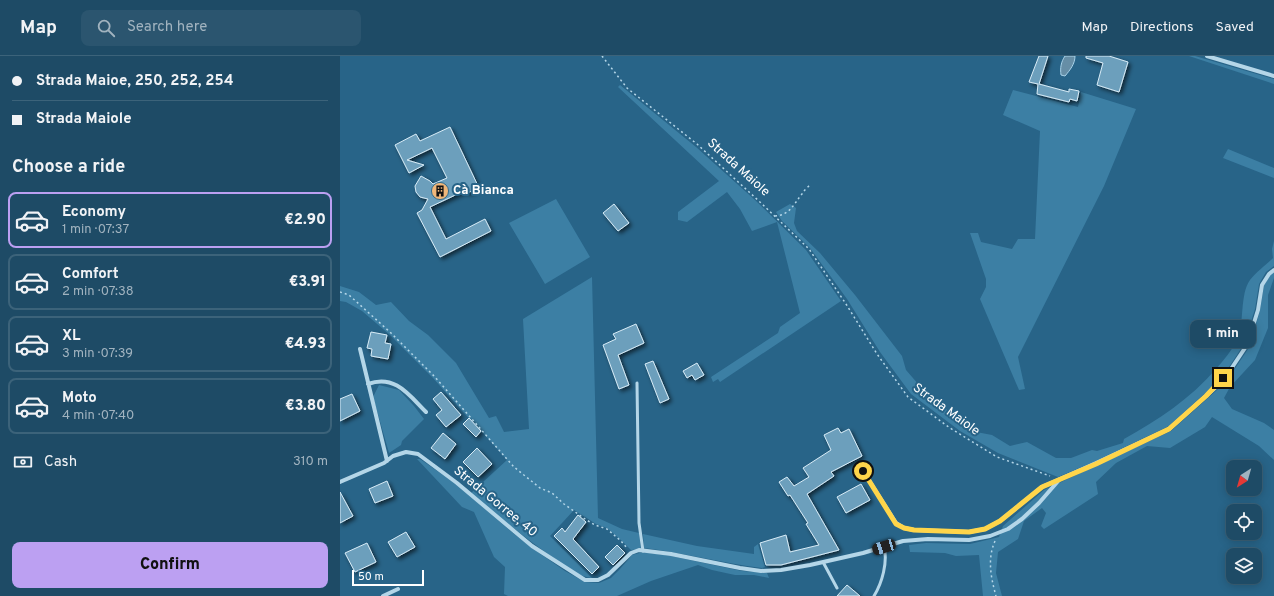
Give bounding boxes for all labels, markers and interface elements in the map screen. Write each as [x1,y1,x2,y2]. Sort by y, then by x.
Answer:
search box [81,10,361,46]
text: Map [20,16,57,40]
icon: search [95,17,117,39]
text: Search here [127,18,207,37]
text: Map [1082,19,1108,36]
text: Directions [1130,19,1194,36]
text: Saved [1216,19,1254,36]
text: Strada Maioe, 250, 252, 254 [36,72,234,91]
text: Strada Maiole [36,110,132,129]
street label: Strada Maiole [703,136,773,200]
text: Choose a ride [12,156,125,179]
building icon: Cà Bianca [430,181,450,201]
place label: Cà Bianca [453,183,514,199]
icon: car [14,202,50,238]
text: Economy [62,203,126,222]
text: €2.90 [284,211,326,230]
text: 1 min · 07:37 [62,222,129,238]
icon: car [14,264,50,300]
text: Comfort [62,265,119,284]
text: €3.91 [289,273,326,292]
text: 2 min · 07:38 [62,284,134,300]
callout: 1 min [1190,320,1256,348]
icon: car [14,326,50,362]
text: 1 min [1207,326,1239,342]
text: XL [62,327,80,346]
text: €4.93 [285,335,326,354]
text: 3 min · 07:39 [62,346,133,362]
route end [1214,369,1232,387]
street label: Strada Maiole [909,380,983,440]
icon: car [14,388,50,424]
text: Moto [62,389,97,408]
text: €3.80 [285,397,326,416]
text: 4 min · 07:40 [62,408,134,424]
icon: cash [12,451,34,473]
text: Cash [44,453,77,472]
text: 310 m [293,454,328,470]
north arrow [1226,460,1262,496]
map controls [1226,460,1262,584]
route start [854,462,872,480]
street label: Strada Gorree, 40 [450,463,540,541]
button: locate [1226,504,1262,540]
car [871,538,897,556]
button: Confirm [12,542,328,588]
button: layers [1226,548,1262,584]
scale bar [352,568,424,587]
text: 50 m [358,570,384,584]

